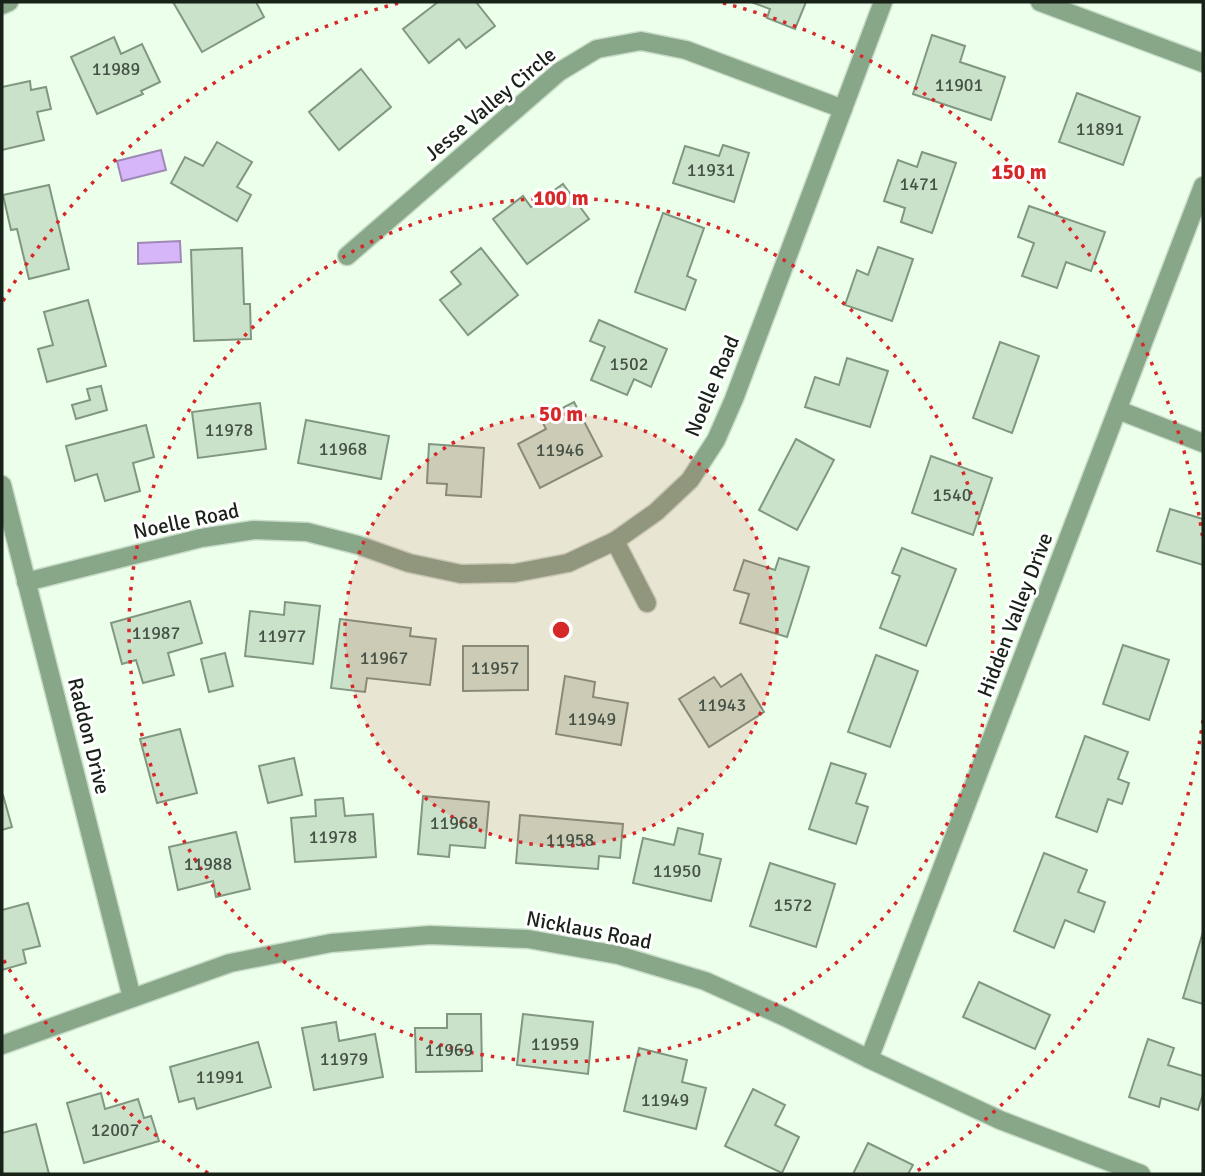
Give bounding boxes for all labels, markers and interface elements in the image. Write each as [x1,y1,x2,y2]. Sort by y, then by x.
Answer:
street label: Jesse Valley Circle [419,41,561,167]
house number: 11989 [92,58,140,80]
house number: 11901 [935,74,983,96]
house number: 11891 [1076,118,1124,140]
house number: 11931 [687,159,735,181]
text: 150 m [991,159,1047,185]
house number: 1471 [900,173,938,195]
text: 100 m [533,185,589,211]
street label: Noelle Road [679,331,745,441]
house number: 1502 [610,353,648,375]
text: 50 m [539,401,583,427]
house number: 11978 [205,419,253,441]
house number: 11968 [319,438,367,460]
house number: 11946 [536,439,584,461]
house number: 1540 [933,484,971,506]
street label: Noelle Road [131,497,241,545]
street label: Hidden Valley Drive [972,529,1058,701]
centre of rings [549,618,573,642]
house number: 11987 [132,622,180,644]
house number: 11977 [258,625,306,647]
house number: 11967 [360,647,408,669]
house number: 11957 [471,657,519,679]
street label: Raddon Drive [62,675,116,797]
house number: 11943 [698,694,746,716]
house number: 11949 [568,708,616,730]
house number: 11968 [430,812,478,834]
house number: 11978 [309,826,357,848]
house number: 11958 [546,829,594,851]
house number: 11988 [184,853,232,875]
house number: 11950 [653,860,701,882]
house number: 1572 [774,894,812,916]
street label: Nicklaus Road [524,905,654,955]
house number: 11959 [531,1033,579,1055]
house number: 11969 [425,1039,473,1061]
house number: 11979 [320,1048,368,1070]
house number: 11991 [196,1066,244,1088]
house number: 11949 [641,1089,689,1111]
house number: 12007 [91,1119,139,1141]

